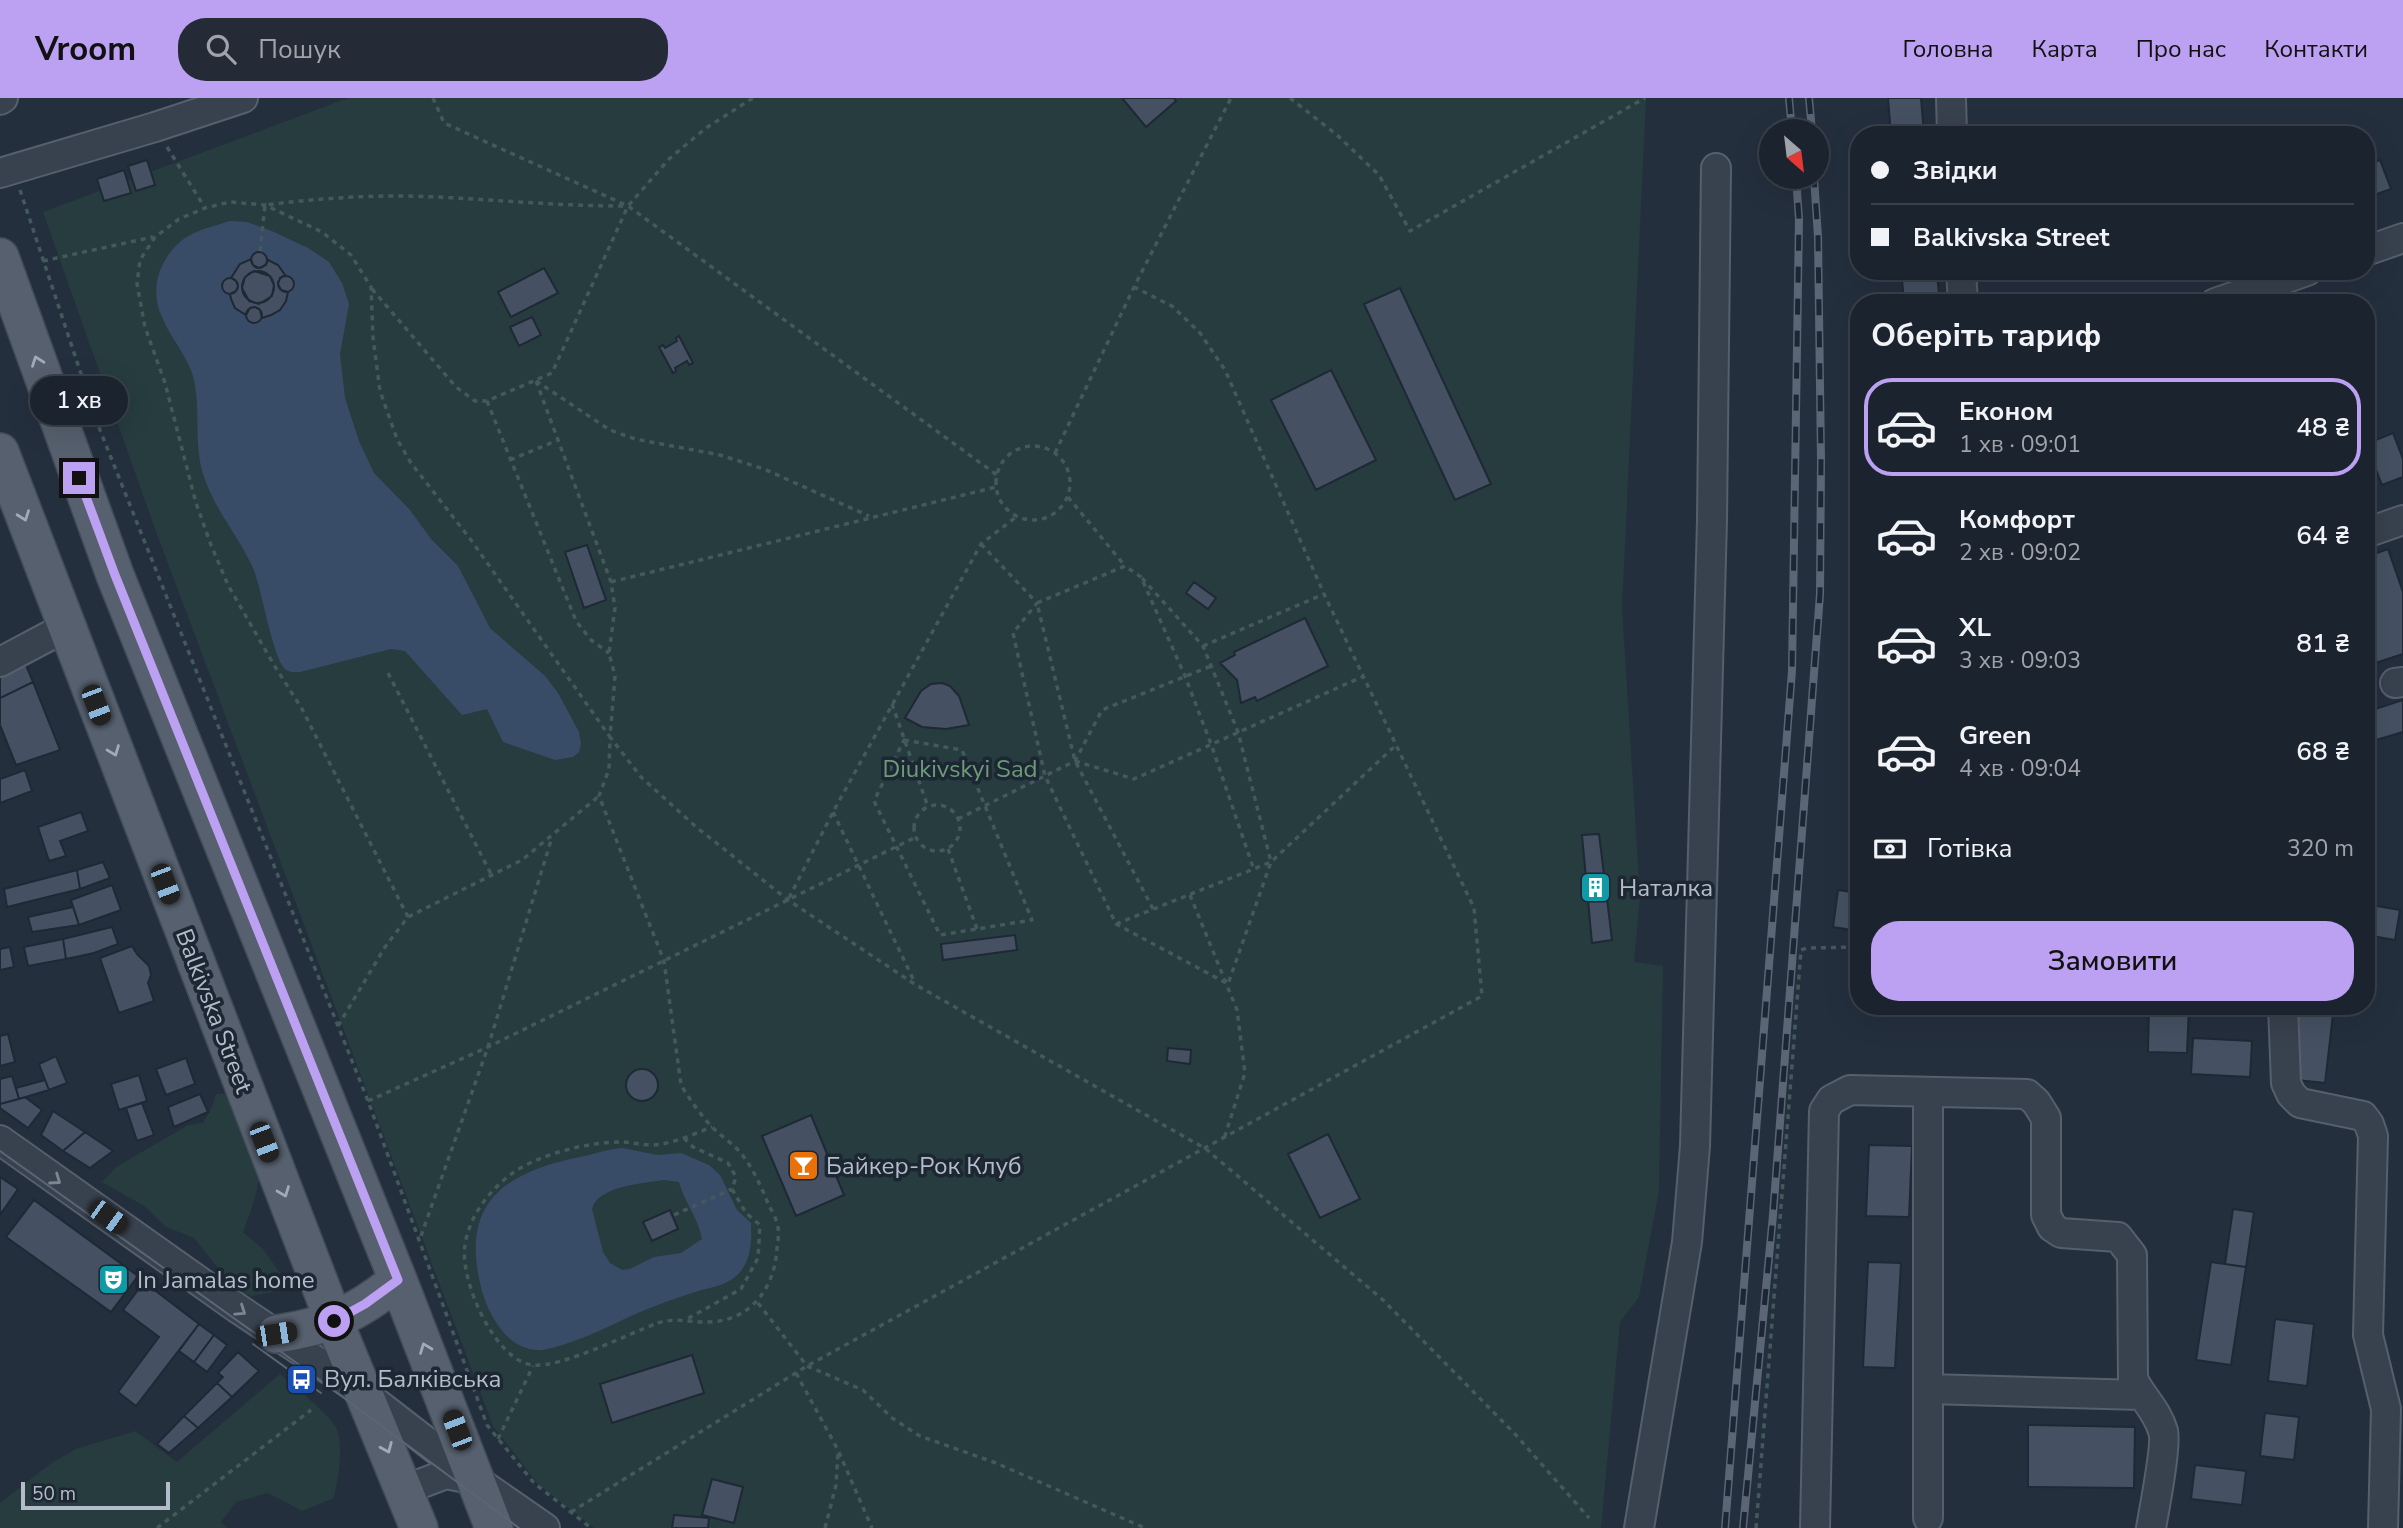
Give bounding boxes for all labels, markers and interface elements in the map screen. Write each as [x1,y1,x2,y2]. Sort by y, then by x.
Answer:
search box [178,18,668,81]
text: Vroom [35,27,136,72]
icon: search [202,30,240,68]
text: Пошук [258,32,341,67]
text: Головна [1903,33,1994,65]
text: Карта [2032,33,2098,65]
text: Про нас [2136,33,2226,65]
text: Контакти [2264,33,2368,65]
north arrow [1759,119,1829,189]
map controls [1759,119,1829,189]
text: Звідки [1913,153,1998,188]
text: Balkivska Street [1913,220,2110,255]
text: Оберіть тариф [1871,314,2101,357]
one-way arrow [32,356,46,368]
callout: 1 хв [30,376,128,426]
text: 1 хв [56,385,102,416]
text: Економ [1959,394,2053,429]
icon: car [1875,396,1938,459]
text: 48 ₴ [2296,410,2350,445]
text: 1 хв · 09:01 [1959,429,2081,460]
route end [63,462,95,494]
text: Комфорт [1959,502,2075,537]
icon: car [1875,504,1938,567]
one-way arrow [16,509,30,521]
text: 64 ₴ [2296,518,2350,553]
text: 2 хв · 09:02 [1959,537,2081,568]
text: XL [1959,610,1991,645]
icon: car [1875,612,1938,675]
text: 81 ₴ [2296,626,2350,661]
text: 3 хв · 09:03 [1959,645,2081,676]
car [79,682,114,728]
text: Green [1959,718,2032,753]
icon: car [1875,720,1938,783]
text: 68 ₴ [2296,734,2350,769]
one-way arrow [105,744,119,756]
park label: Diukivskyi Sad [882,753,1038,785]
text: 4 хв · 09:04 [1959,753,2081,784]
icon: cash [1871,830,1909,868]
text: Готівка [1927,831,2012,866]
text: 320 m [2287,833,2354,864]
car [148,861,183,907]
building icon: Наталка [1579,871,1613,905]
place label: Наталка [1619,872,1713,904]
button: Замовити [1871,921,2354,1001]
street label: Balkivska Street [168,924,260,1098]
car [247,1119,282,1165]
bar icon: Байкер-Рок Клуб [786,1149,820,1183]
place label: Байкер-Рок Клуб [826,1150,1022,1182]
one-way arrow [48,1172,61,1184]
one-way arrow [275,1185,289,1197]
car [85,1196,132,1238]
theatre icon: In Jamalas home [97,1263,131,1297]
place label: In Jamalas home [137,1264,315,1296]
one-way arrow [234,1303,247,1316]
route start [318,1305,350,1337]
car [254,1320,299,1348]
one-way arrow [419,1343,433,1355]
bus stop icon: Вул. Балківська [284,1362,318,1396]
place label: Вул. Балківська [324,1363,501,1395]
car [440,1407,475,1453]
one-way arrow [379,1441,393,1454]
scale bar [21,1479,170,1511]
text: 50 m [32,1481,76,1507]

